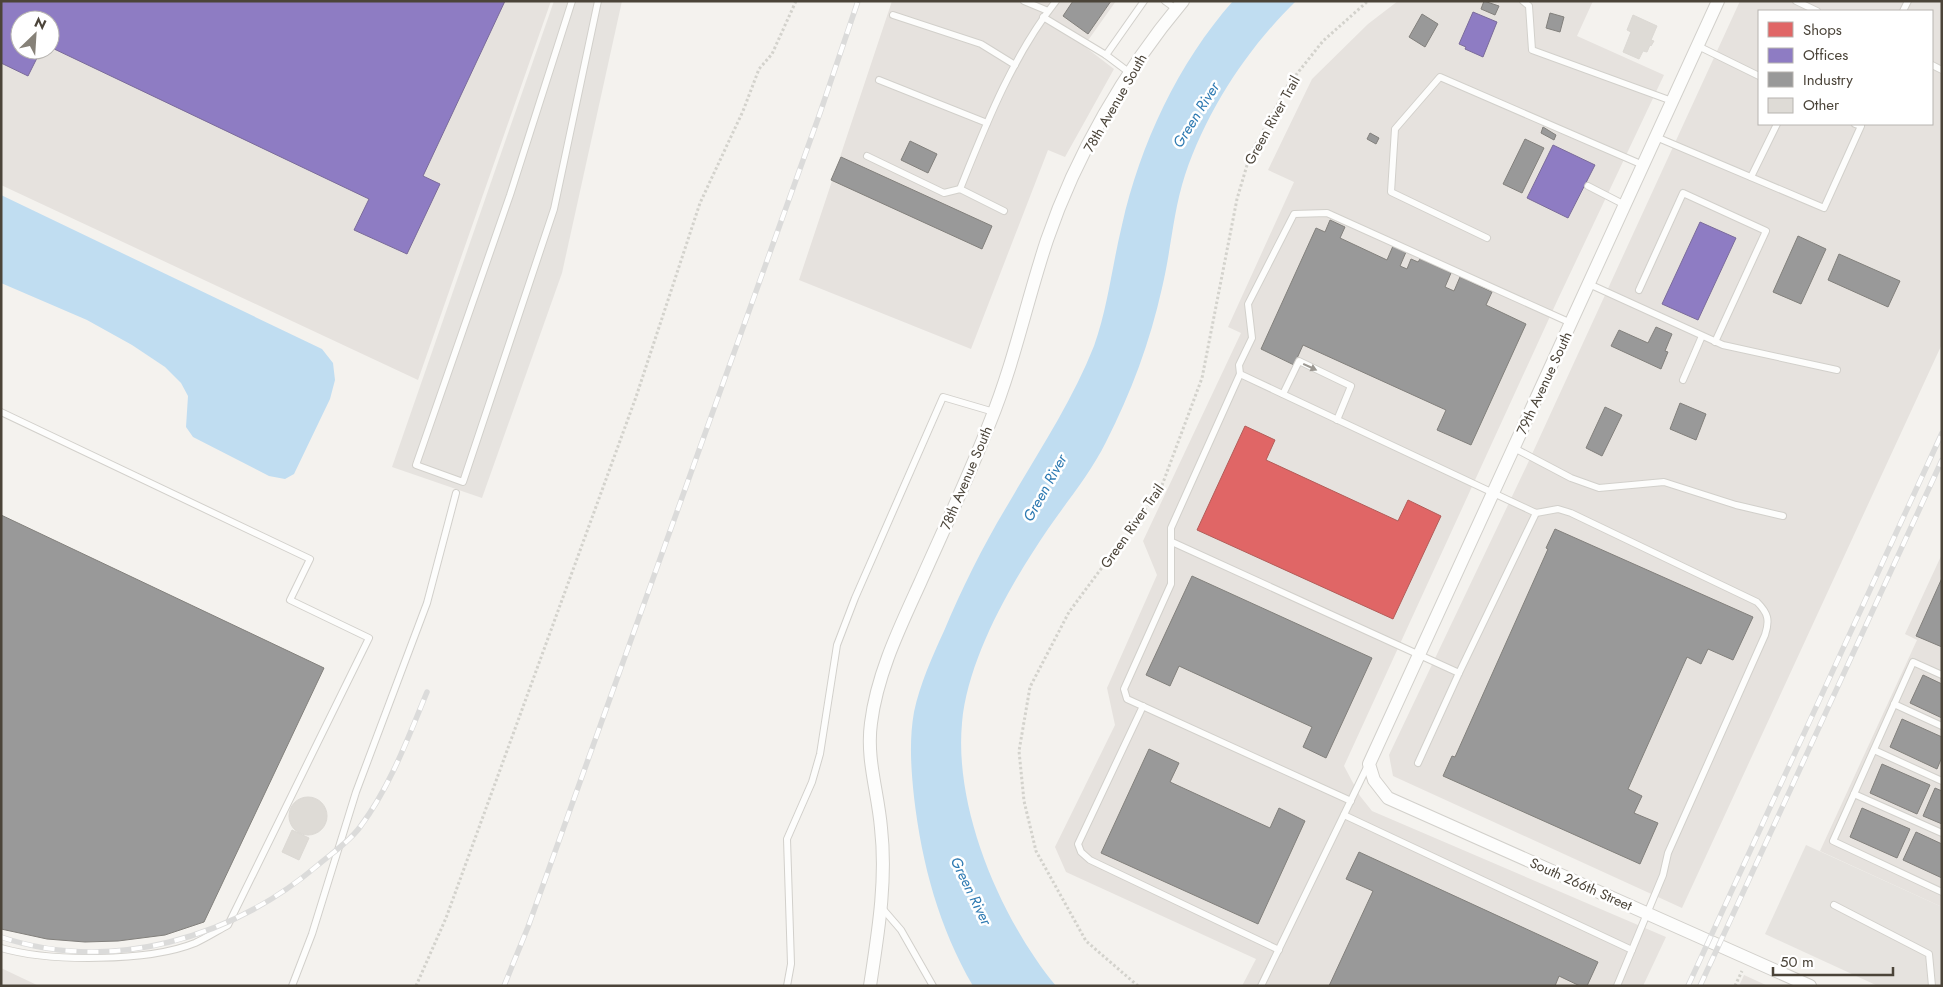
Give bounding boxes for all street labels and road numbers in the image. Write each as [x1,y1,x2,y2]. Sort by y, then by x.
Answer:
street label: 78th Avenue South [1079,50,1151,156]
street label: Green River Trail [1239,72,1305,168]
street label: 79th Avenue South [1511,328,1577,438]
street label: 78th Avenue South [935,423,997,533]
street label: Green River Trail [1095,480,1169,572]
street label: South 266th Street [1527,852,1636,916]

